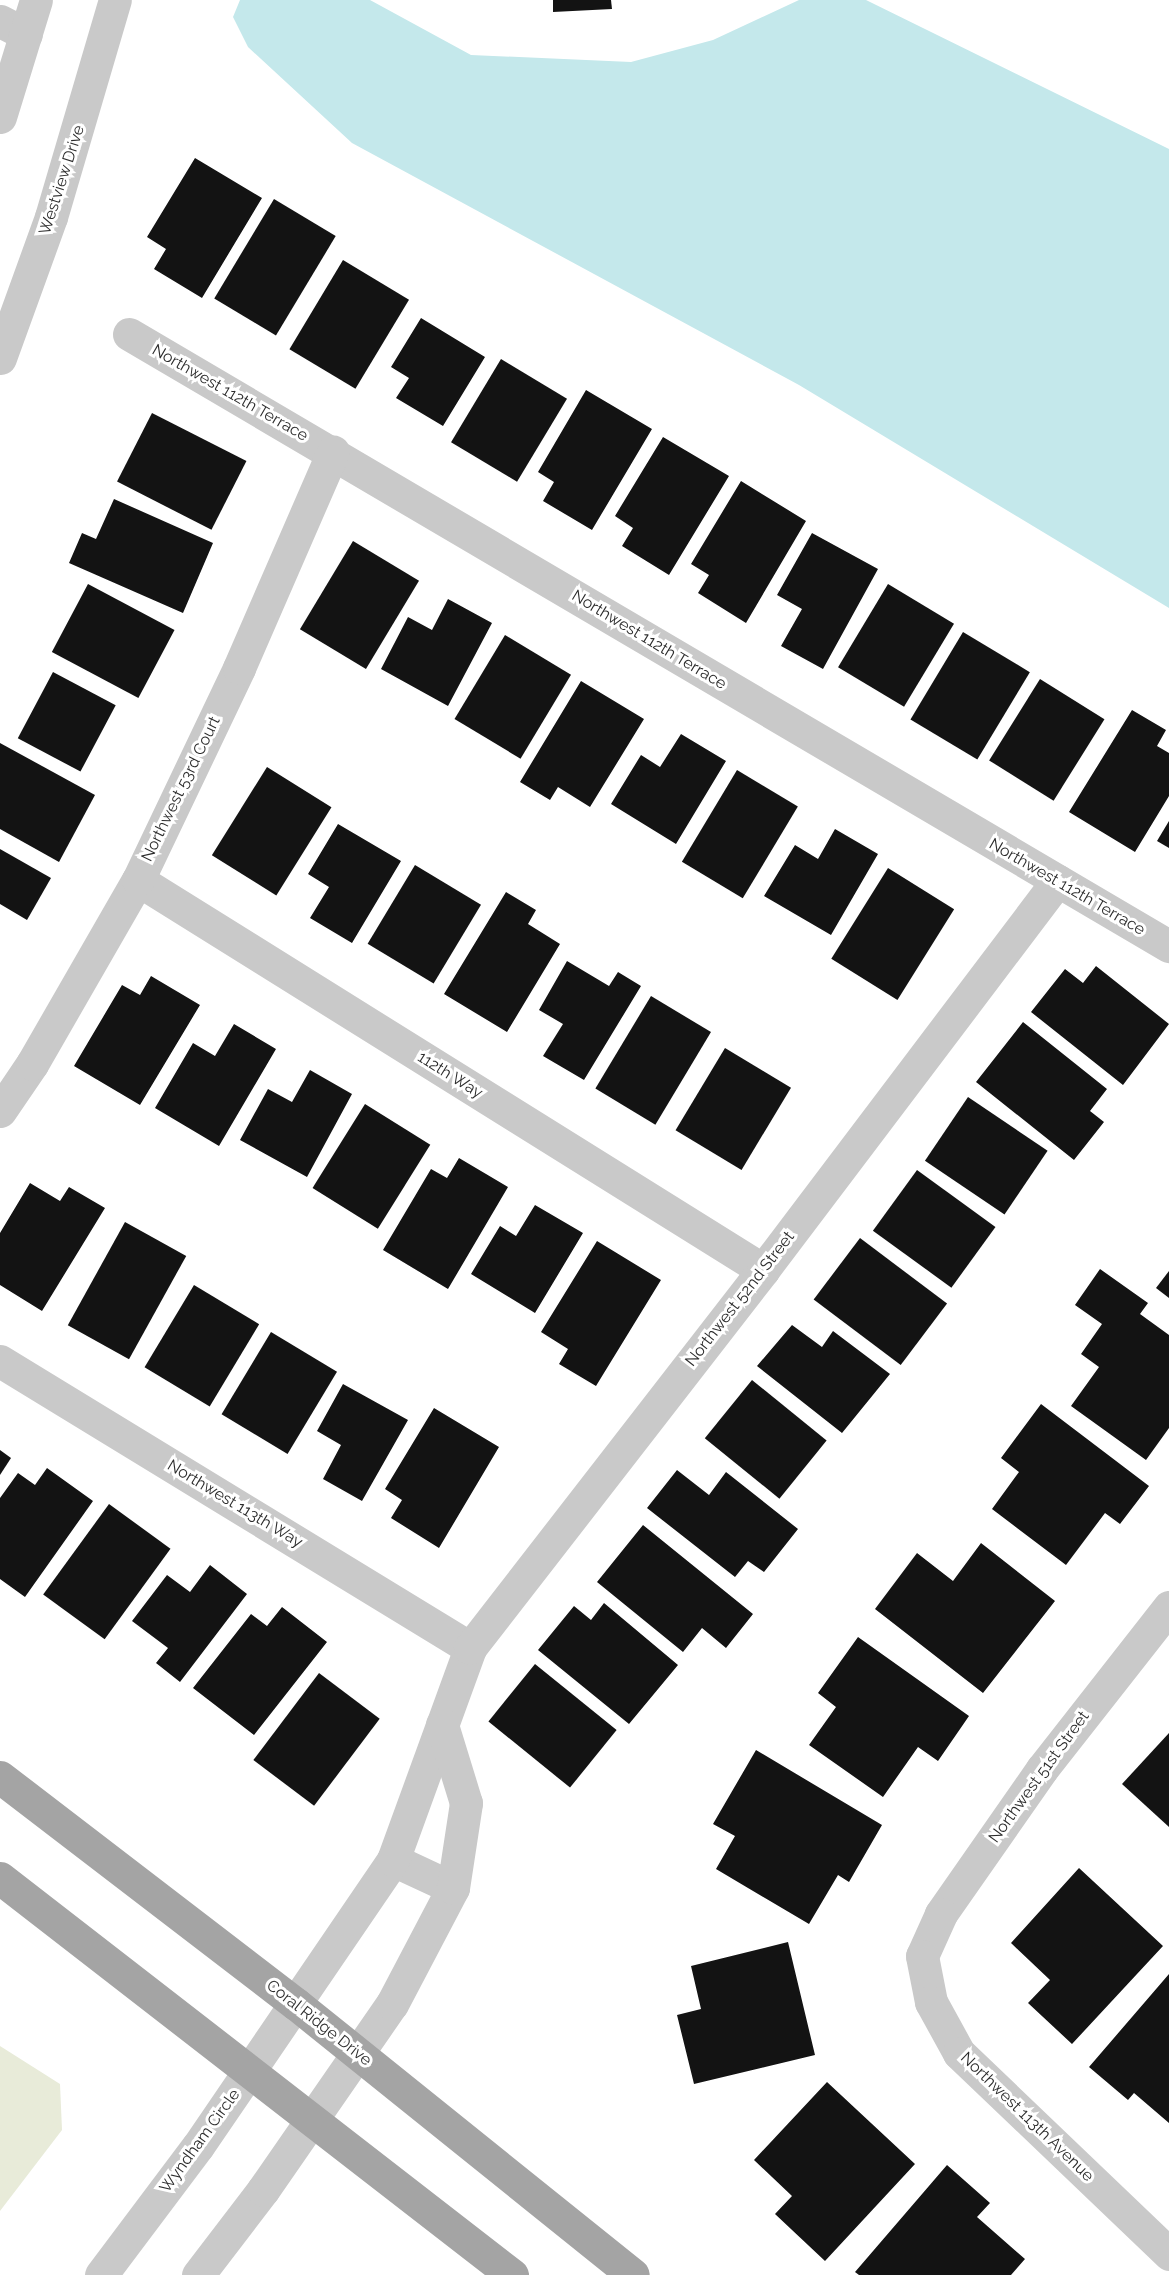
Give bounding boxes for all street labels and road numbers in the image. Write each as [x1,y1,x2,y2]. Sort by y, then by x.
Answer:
street label: Westview Drive [35,123,89,237]
street label: Northwest 112th Terrace [148,340,312,446]
street label: Northwest 112th Terrace [568,586,730,694]
street label: Northwest 53rd Court [138,713,224,865]
street label: Northwest 112th Terrace [985,834,1149,940]
street label: 112th Way [414,1047,486,1103]
street label: Northwest 52nd Street [681,1228,799,1370]
street label: Northwest 113th Way [164,1456,306,1552]
street label: Northwest 51st Street [985,1707,1093,1847]
street label: Coral Ridge Drive [262,1976,376,2070]
street label: Northwest 113th Avenue [956,2048,1098,2186]
street label: Wyndham Circle [156,2085,244,2197]

